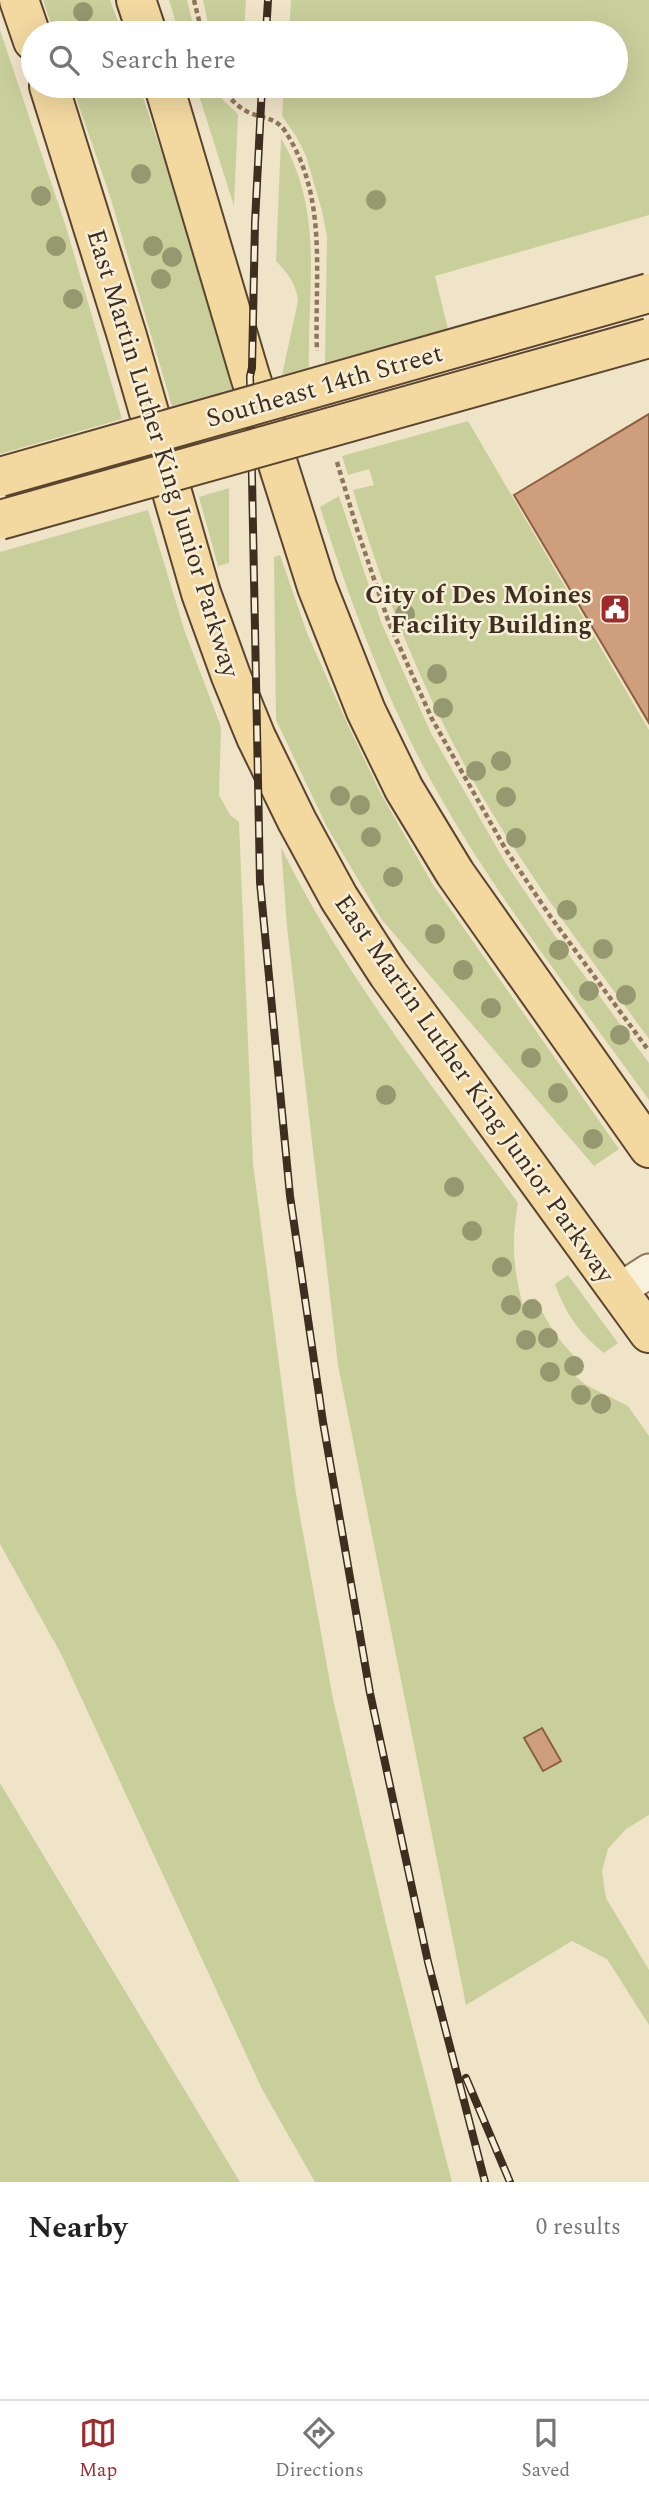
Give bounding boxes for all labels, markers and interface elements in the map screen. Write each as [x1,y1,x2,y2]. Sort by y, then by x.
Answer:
search box [21,21,628,98]
text: Search here [101,40,236,80]
icon: search [45,41,83,79]
street label: East Martin Luther King Junior Parkway [76,224,251,684]
street label: Southeast 14th Street [201,333,447,439]
place label: City of Des Moines Facility Building [365,575,592,645]
public building icon: City of Des Moines Facility Building [598,592,632,626]
street label: East Martin Luther King Junior Parkway [324,886,625,1293]
text: Nearby [28,2205,127,2251]
text: 0 results [536,2210,621,2245]
tab: Map [79,2414,117,2485]
tab: Directions [275,2414,364,2485]
tab: Saved [521,2414,570,2485]

